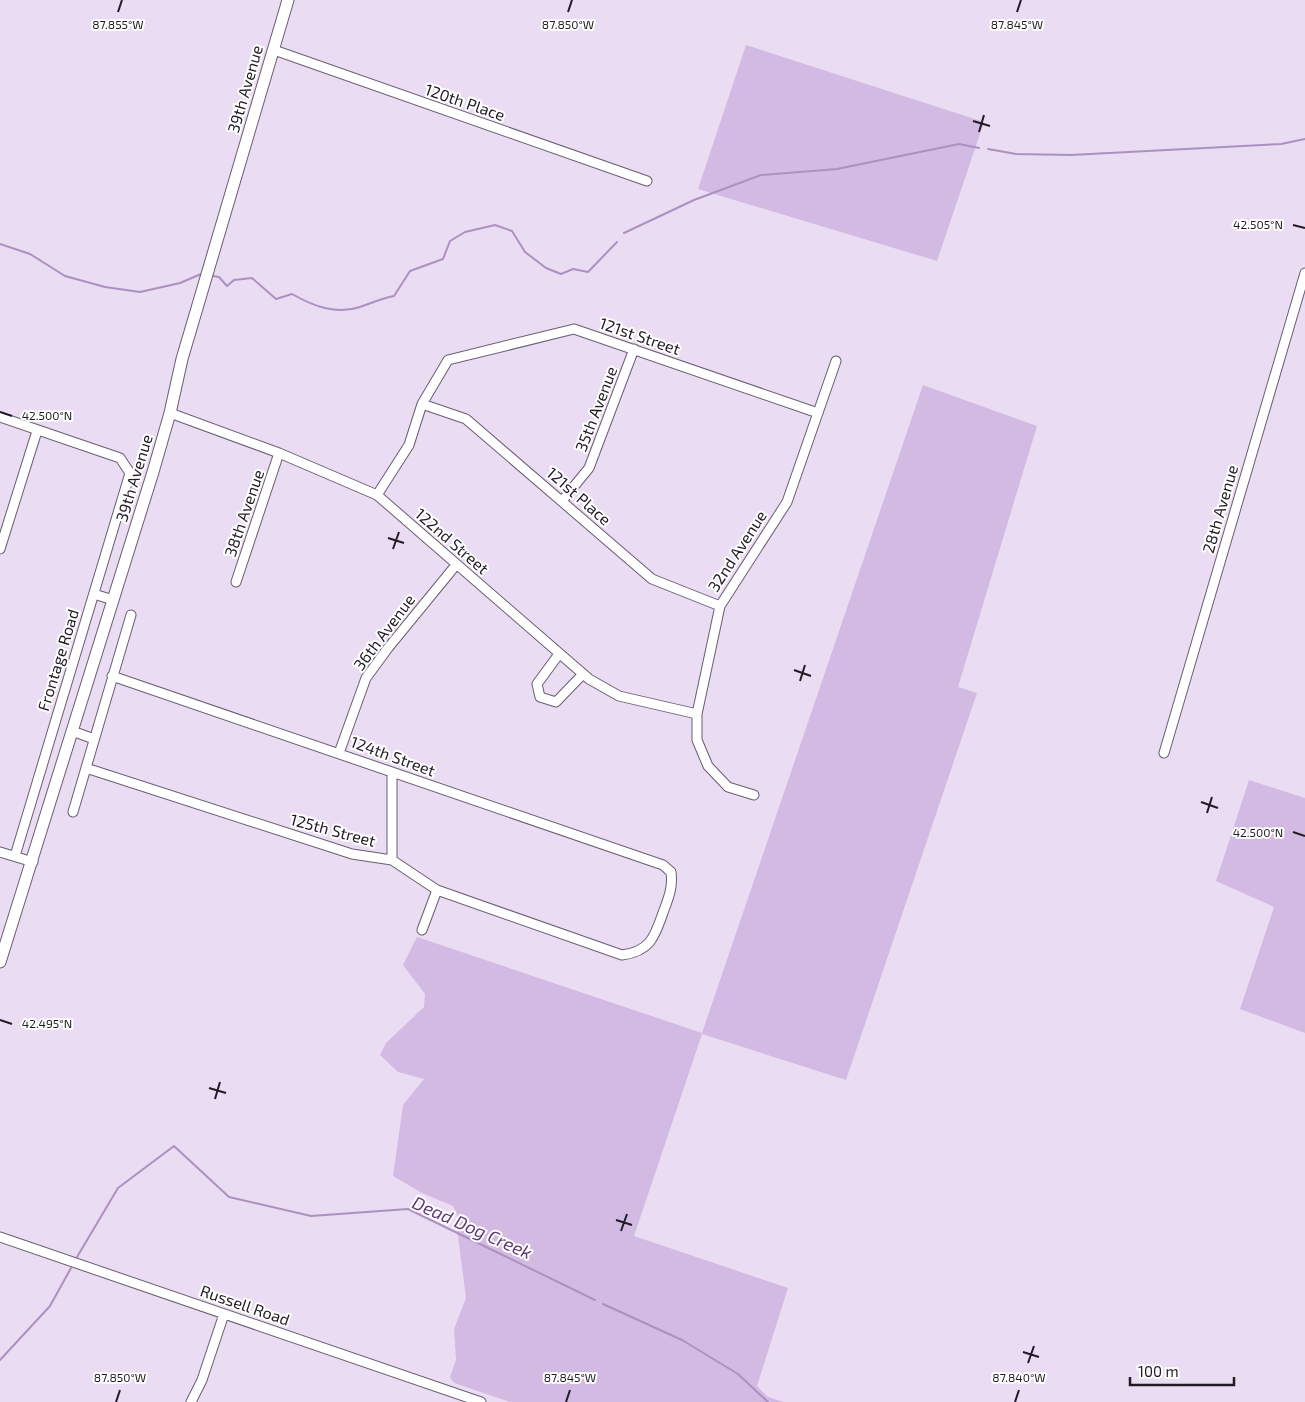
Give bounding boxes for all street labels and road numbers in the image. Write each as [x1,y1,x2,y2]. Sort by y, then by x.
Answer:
street label: 39th Avenue [223,43,266,135]
street label: 120th Place [423,79,508,124]
street label: 121st Street [597,313,683,358]
street label: 35th Avenue [571,364,620,454]
street label: 39th Avenue [111,432,156,524]
street label: 121st Place [543,463,615,529]
street label: 28th Avenue [1198,463,1241,555]
street label: 38th Avenue [220,467,267,559]
street label: 122nd Street [412,504,493,578]
street label: 32nd Avenue [703,506,770,595]
street label: 36th Avenue [349,590,418,673]
street label: Frontage Road [33,607,82,713]
street label: 124th Street [348,731,438,780]
street label: 125th Street [288,809,378,850]
street label: Russell Road [198,1280,292,1329]

